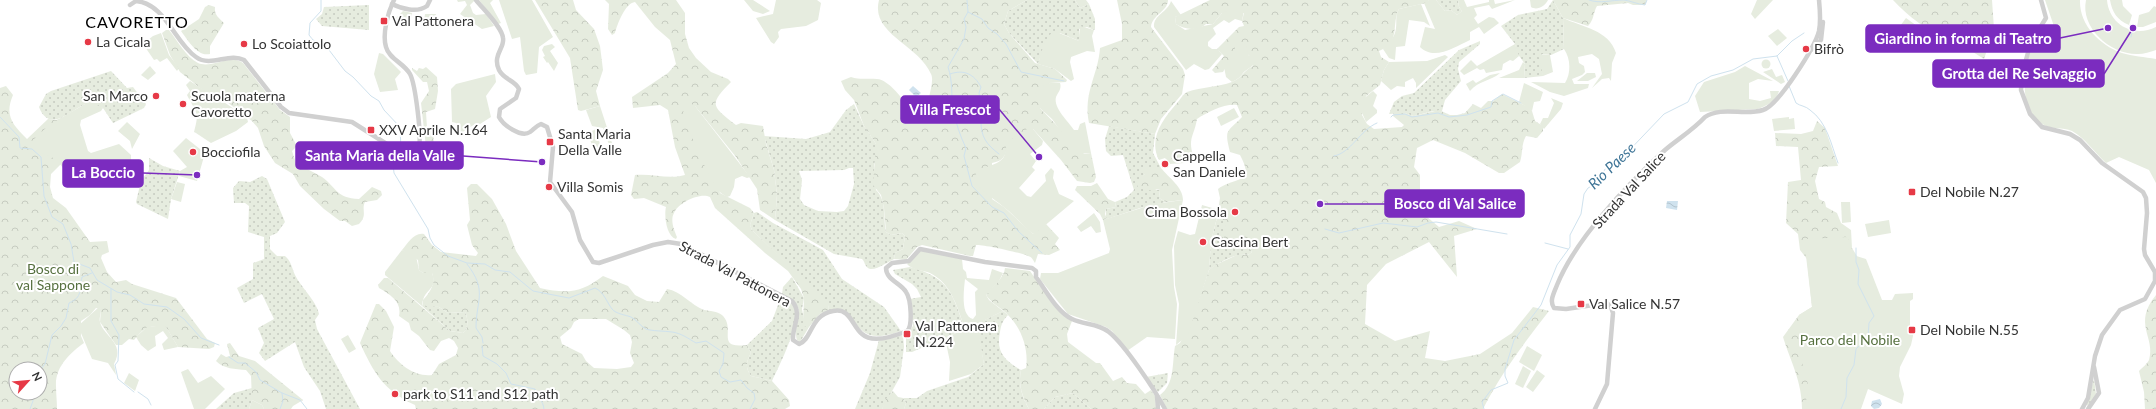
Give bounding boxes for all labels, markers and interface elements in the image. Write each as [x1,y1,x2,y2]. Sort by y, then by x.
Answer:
district label: CAVORETTO [85,12,189,31]
place label: Val Pattonera [392,12,474,29]
marker: Val Pattonera [379,16,389,26]
callout: Giardino in forma di Teatro [1866,25,2060,52]
text: Giardino in forma di Teatro [1874,29,2052,47]
place label: La Cicala [96,33,150,50]
place label: Lo Scoiattolo [252,35,331,52]
marker: La Cicala [83,37,93,47]
marker: Lo Scoiattolo [239,39,249,49]
place label: Bifrò [1814,40,1844,57]
marker: Bifrò [1801,44,1811,54]
callout: Grotta del Re Selvaggio [1933,60,2104,87]
text: Grotta del Re Selvaggio [1942,64,2097,82]
place label: San Marco [83,87,148,104]
place label: Scuola materna Cavoretto [191,87,285,120]
marker: San Marco [151,91,161,101]
callout: Villa Frescot [901,96,999,123]
marker: Scuola materna Cavoretto [178,99,188,109]
text: Villa Frescot [908,100,991,118]
place label: XXV Aprile N.164 [379,121,488,138]
marker: XXV Aprile N.164 [366,125,376,135]
place label: Santa Maria Della Valle [558,125,631,158]
marker: Santa Maria Della Valle [545,137,555,147]
water label: Rio Paese [1584,138,1639,192]
callout: Santa Maria della Valle [296,142,463,169]
place label: Bocciofila [201,143,261,160]
text: Santa Maria della Valle [305,146,455,164]
marker: Bocciofila [188,147,198,157]
place label: Cappella San Daniele [1173,147,1246,180]
street label: Strada Val Salice [1588,147,1669,232]
marker: Cappella San Daniele [1160,159,1170,169]
callout: La Boccio [63,160,143,187]
text: La Boccio [71,163,135,181]
place label: Villa Somis [557,178,623,195]
marker: Villa Somis [544,182,554,192]
place label: Del Nobile N.27 [1920,183,2019,200]
marker: Del Nobile N.27 [1907,187,1917,197]
callout: Bosco di Val Salice [1385,190,1524,217]
text: Bosco di Val Salice [1394,194,1516,212]
place label: Cima Bossola [1145,203,1227,220]
marker: Cima Bossola [1230,207,1240,217]
place label: Cascina Bert [1211,233,1288,250]
street label: Strada Val Pattonera [676,237,794,310]
marker: Cascina Bert [1198,237,1208,247]
park label: Bosco di val Sappone [16,260,90,293]
place label: Val Salice N.57 [1589,295,1680,312]
marker: Val Salice N.57 [1576,299,1586,309]
place label: Val Pattonera N.224 [915,317,997,350]
place label: Del Nobile N.55 [1920,321,2019,338]
marker: Del Nobile N.55 [1907,325,1917,335]
marker: Val Pattonera N.224 [902,329,912,339]
park label: Parco del Nobile [1800,331,1900,348]
north arrow [8,361,48,401]
text: N [30,370,45,383]
place label: park to S11 and S12 path [403,385,559,402]
marker: park to S11 and S12 path [390,389,400,399]

